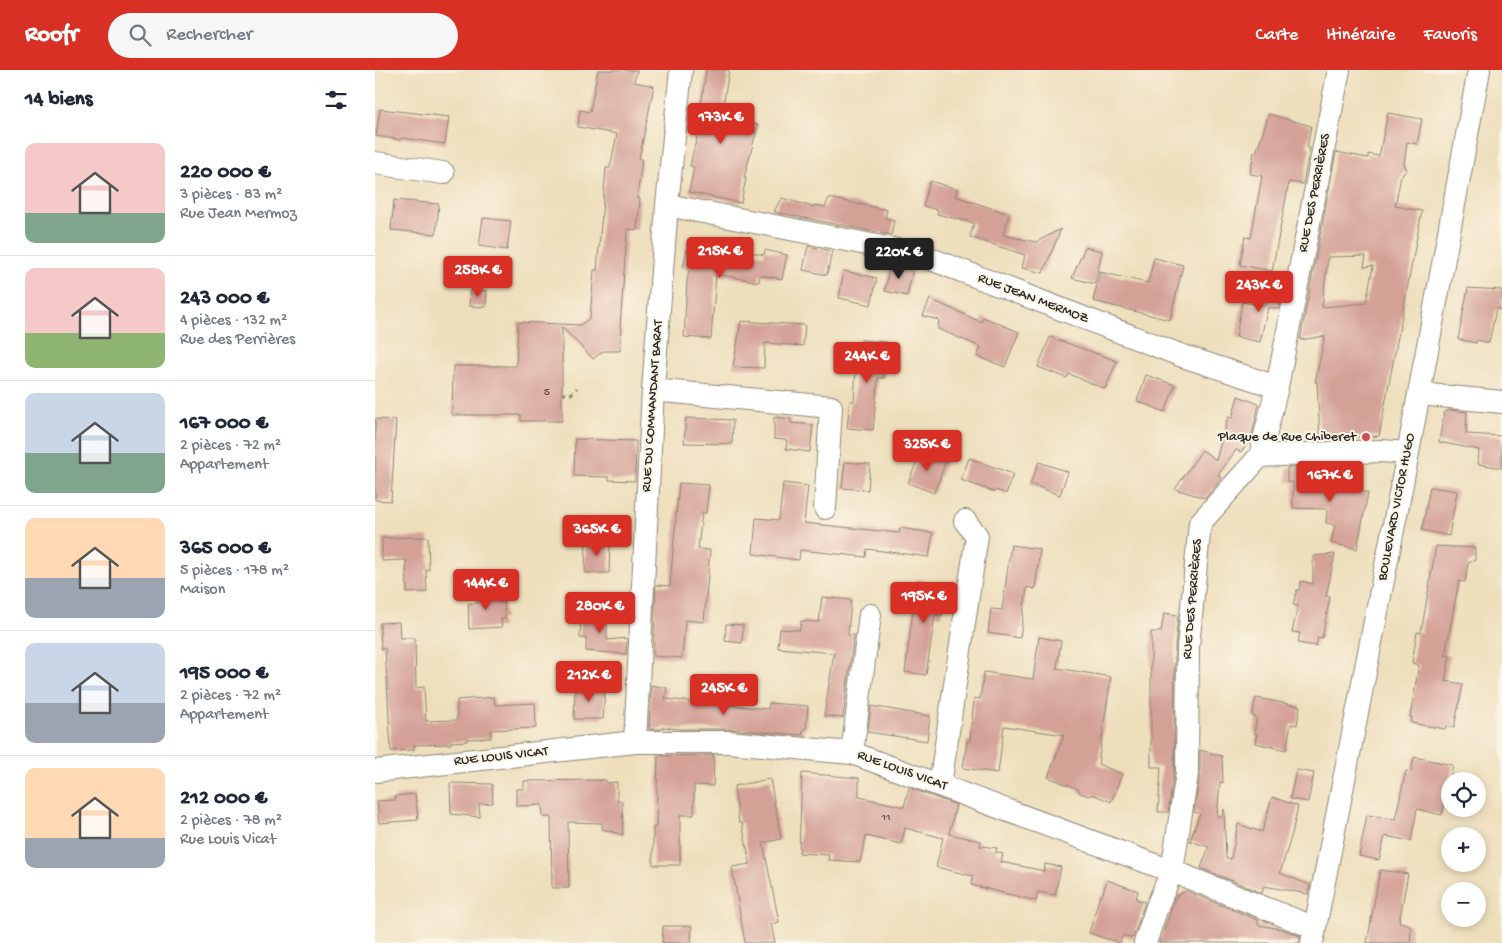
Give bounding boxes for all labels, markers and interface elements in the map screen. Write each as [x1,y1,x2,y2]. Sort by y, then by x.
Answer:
search box [108,13,458,58]
text: Roofr [25,21,78,50]
icon: search [126,21,154,49]
text: Rechercher [166,24,253,47]
text: Carte [1255,25,1298,46]
text: Itinéraire [1326,25,1396,46]
text: Favoris [1424,25,1477,46]
icon: filters [322,86,350,114]
text: 14 biens [25,88,93,113]
pin: 173K € [680,102,762,145]
text: 173K € [698,109,744,128]
street label: RUE DES PERRIÈRES [1295,132,1335,254]
text: 220 000 € [180,161,271,186]
icon: home [65,163,125,223]
text: 3 pièces · 83 m² [180,186,282,205]
text: Rue Jean Mermoz [180,205,297,224]
pin: 215K € [679,236,761,279]
pin: 220K € [858,238,940,280]
text: 215K € [698,243,742,262]
text: 220K € [876,244,922,263]
pin: 258K € [437,256,519,298]
text: 258K € [454,262,502,281]
street label: RUE JEAN MERMOZ [975,270,1092,328]
pin: 243K € [1218,270,1300,313]
text: 243K € [1236,277,1282,296]
text: 243 000 € [180,287,269,312]
icon: home [65,288,125,348]
text: 4 pièces · 132 m² [180,312,287,331]
street label: RUE DU COMMANDANT BARAT [639,319,668,493]
text: Rue des Perrières [180,331,295,350]
pin: 244K € [826,342,908,384]
text: 244K € [844,348,890,367]
house number: 5 [544,387,550,399]
text: 167 000 € [180,412,268,437]
icon: home [65,413,125,473]
place label: Plaque de Rue Chiberet [1217,429,1357,446]
pin: 325K € [886,430,968,472]
marker: Plaque de Rue Chiberet [1360,431,1372,443]
street label: BOULEVARD VICTOR HUGO [1374,431,1420,583]
text: 325K € [904,436,950,455]
text: 2 pièces · 72 m² [180,437,281,456]
text: Appartement [180,456,268,475]
pin: 167K € [1289,460,1371,503]
text: 167K € [1307,467,1353,486]
pin: 365K € [556,514,638,557]
text: 365K € [574,521,620,540]
text: 365 000 € [180,537,271,562]
icon: home [65,538,125,598]
street label: RUE DES PERRIÈRES [1179,538,1207,660]
text: 5 pièces · 178 m² [180,562,289,581]
pin: 144K € [445,568,527,611]
text: 144K € [464,575,508,594]
text: Maison [180,581,225,600]
pin: 195K € [883,582,965,624]
text: 195K € [901,588,947,607]
pin: 280K € [559,592,641,634]
text: 280K € [576,598,624,617]
pin: 212K € [548,660,630,703]
text: 195 000 € [180,662,268,687]
icon: home [65,663,125,723]
text: 212K € [567,667,611,686]
pin: 245K € [683,674,765,716]
text: 245K € [701,680,747,699]
text: 2 pièces · 72 m² [180,687,281,706]
text: Appartement [180,706,268,725]
street label: RUE LOUIS VICAT [453,744,550,770]
street label: RUE LOUIS VICAT [855,747,950,795]
map controls [1441,772,1486,927]
button: locate [1441,772,1486,817]
text: 212 000 € [180,787,267,812]
icon: home [65,788,125,848]
text: 2 pièces · 78 m² [180,812,282,831]
house number: 11 [881,812,890,824]
button: + [1441,827,1486,872]
text: Rue Louis Vicat [180,831,276,850]
button: − [1441,882,1486,927]

